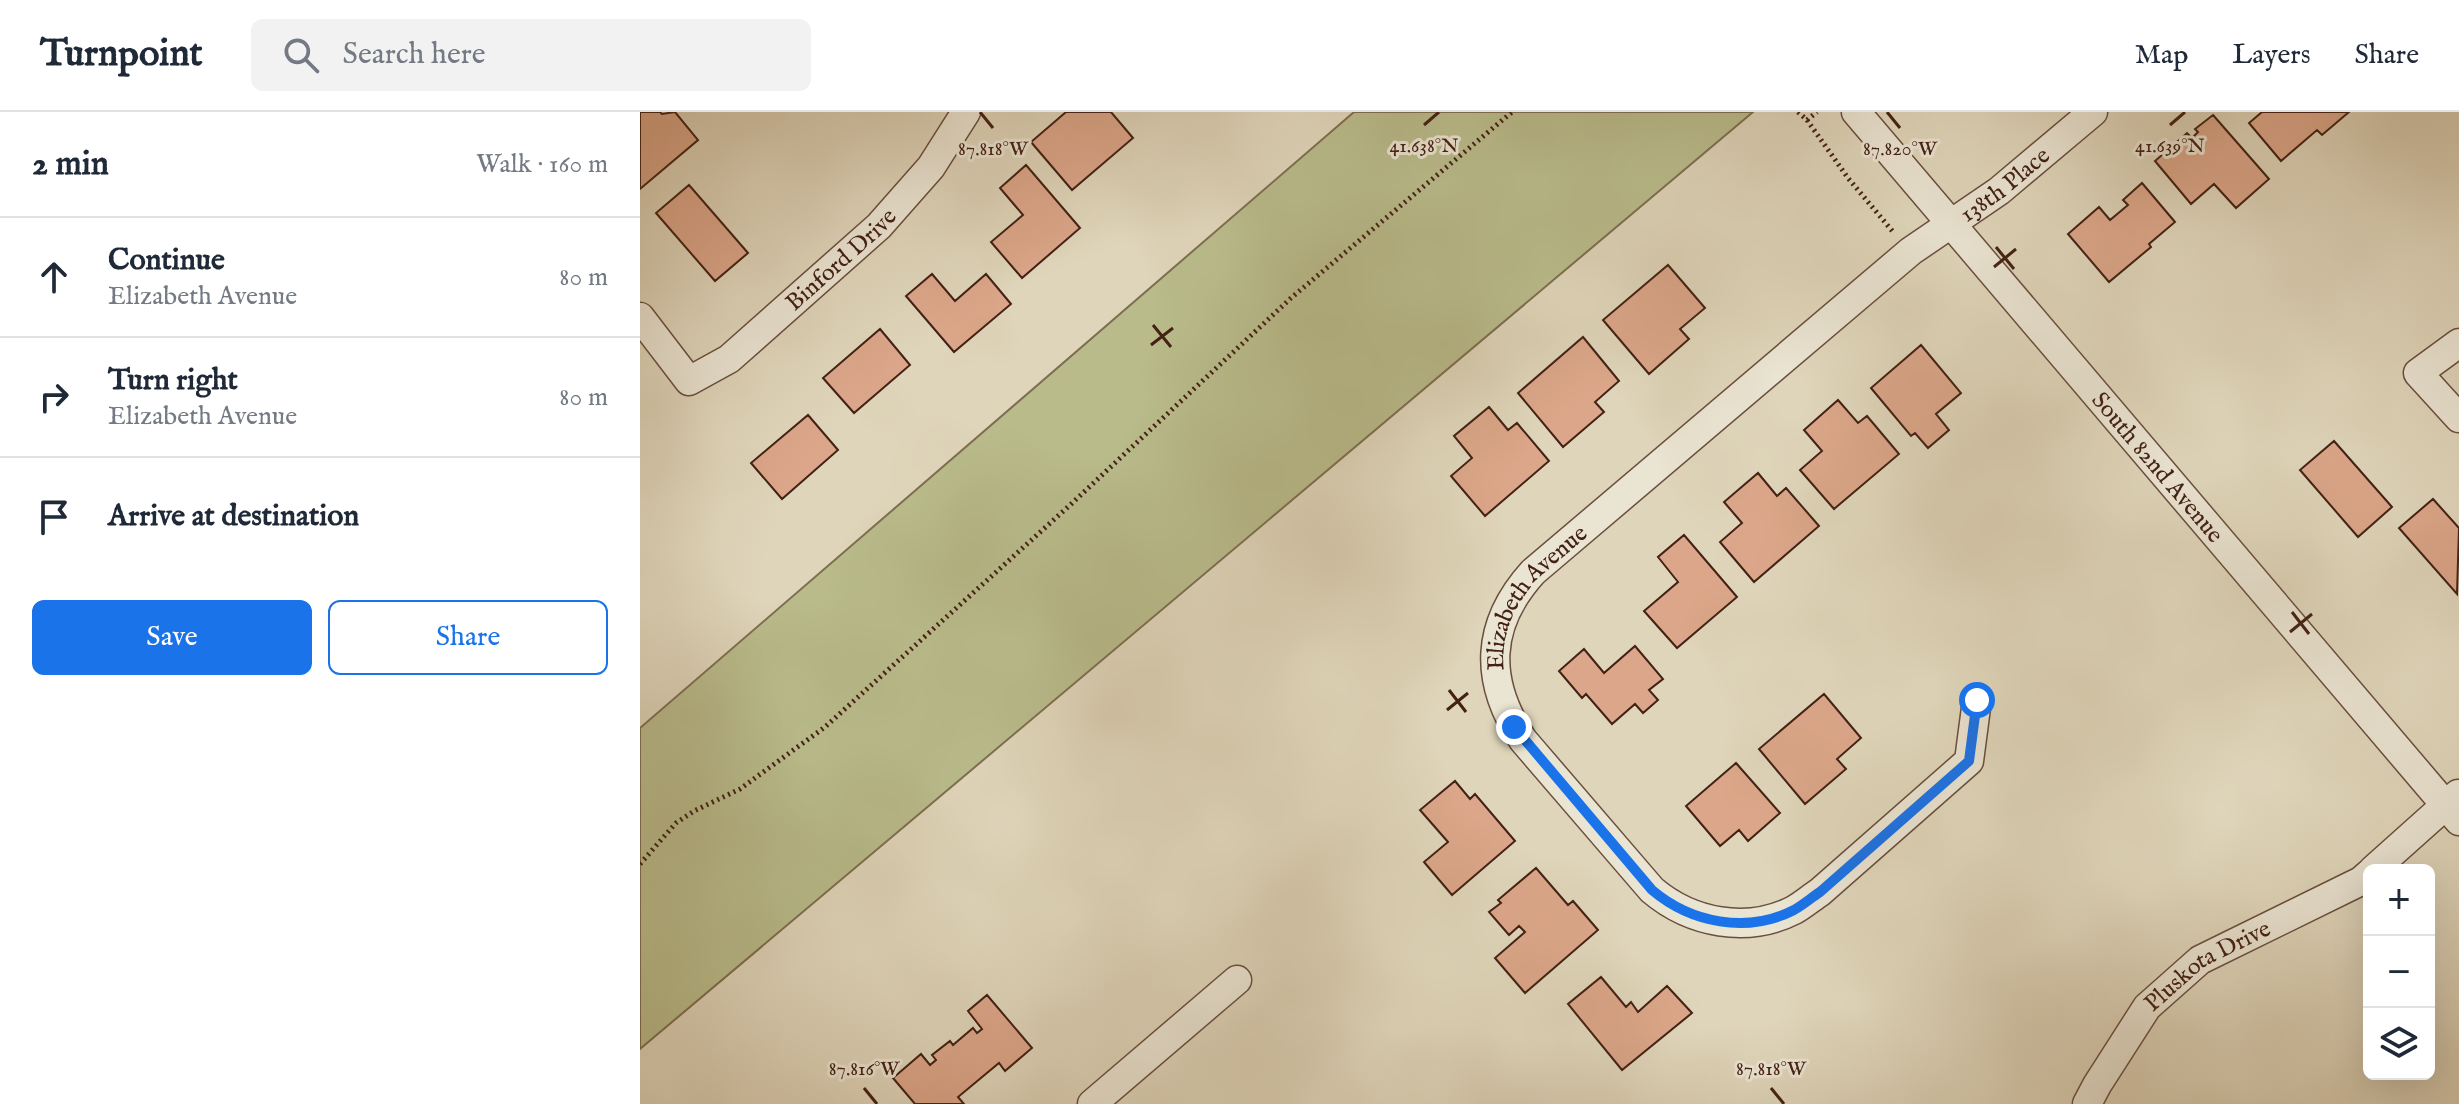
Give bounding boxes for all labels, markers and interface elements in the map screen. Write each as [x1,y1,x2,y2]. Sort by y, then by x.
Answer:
search box [251,19,811,91]
text: Turnpoint [40,31,203,79]
icon: search [279,33,323,77]
text: Search here [343,36,486,74]
text: Map [2135,38,2188,73]
text: Layers [2232,38,2311,73]
text: Share [2355,38,2419,73]
text: 41.638°N [1390,134,1458,159]
text: 41.639°N [2135,134,2205,159]
text: 87.818°W [958,137,1029,162]
text: 87.820°W [1863,137,1938,162]
street label: 138th Place [1954,141,2057,230]
text: 2 min [32,143,109,186]
text: Walk · 160 m [476,148,608,181]
street label: Binford Drive [780,203,904,319]
text: Continue [108,242,225,280]
icon: ahead [32,255,76,299]
text: 80 m [559,261,608,294]
text: Elizabeth Avenue [108,280,297,313]
text: Turn right [108,362,238,400]
icon: right [32,375,76,419]
text: 80 m [559,381,608,414]
street label: South 82nd Avenue [2084,386,2230,550]
text: Elizabeth Avenue [108,400,297,433]
icon: arrive [32,495,76,539]
text: Arrive at destination [108,498,359,536]
street label: Elizabeth Avenue [1481,518,1594,671]
button: Save [32,600,312,675]
button: Share [328,600,608,675]
route start [1959,682,1995,718]
route end [1496,709,1532,745]
map controls [2363,864,2435,1080]
button: + [2363,864,2435,936]
street label: Pluskota Drive [2138,914,2276,1019]
button: − [2363,936,2435,1008]
button: layers [2363,1008,2435,1080]
text: 87.816°W [829,1057,900,1082]
text: 87.818°W [1736,1057,1807,1082]

